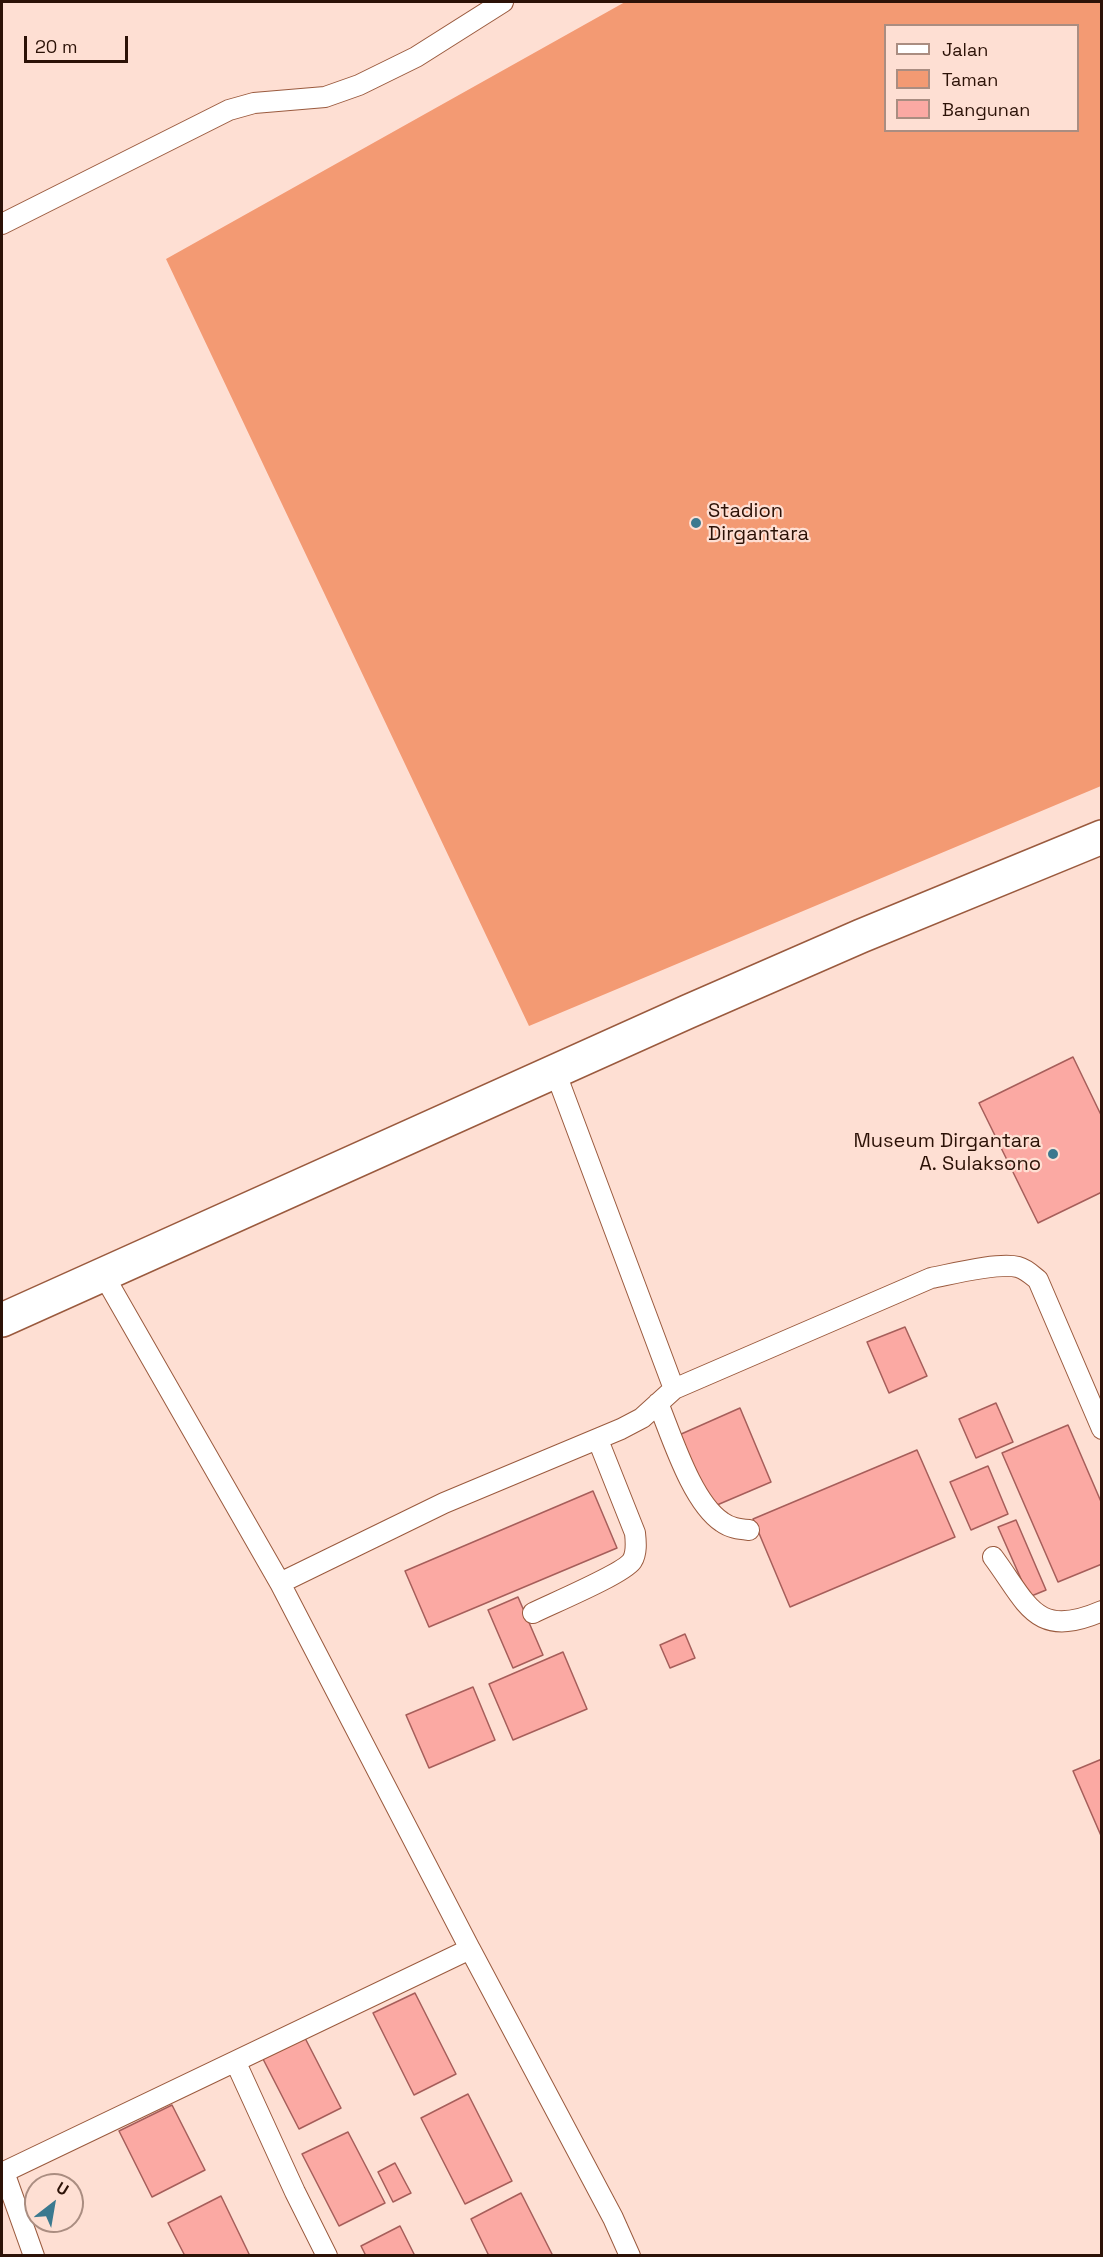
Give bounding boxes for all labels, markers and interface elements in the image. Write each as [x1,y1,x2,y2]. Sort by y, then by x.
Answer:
scale bar [27,24,130,62]
legend [884,24,1079,132]
text: 20 m [35,35,78,58]
text: Jalan [942,38,988,61]
text: Taman [942,68,998,91]
text: Bangunan [942,98,1030,121]
place label: Stadion Dirgantara [708,500,809,547]
marker: Stadion Dirgantara [689,516,703,530]
place label: Museum Dirgantara A. Sulaksono [853,1130,1041,1177]
marker: Museum Dirgantara A. Sulaksono [1046,1147,1060,1161]
north arrow [24,2173,84,2233]
text: U [52,2177,73,2201]

